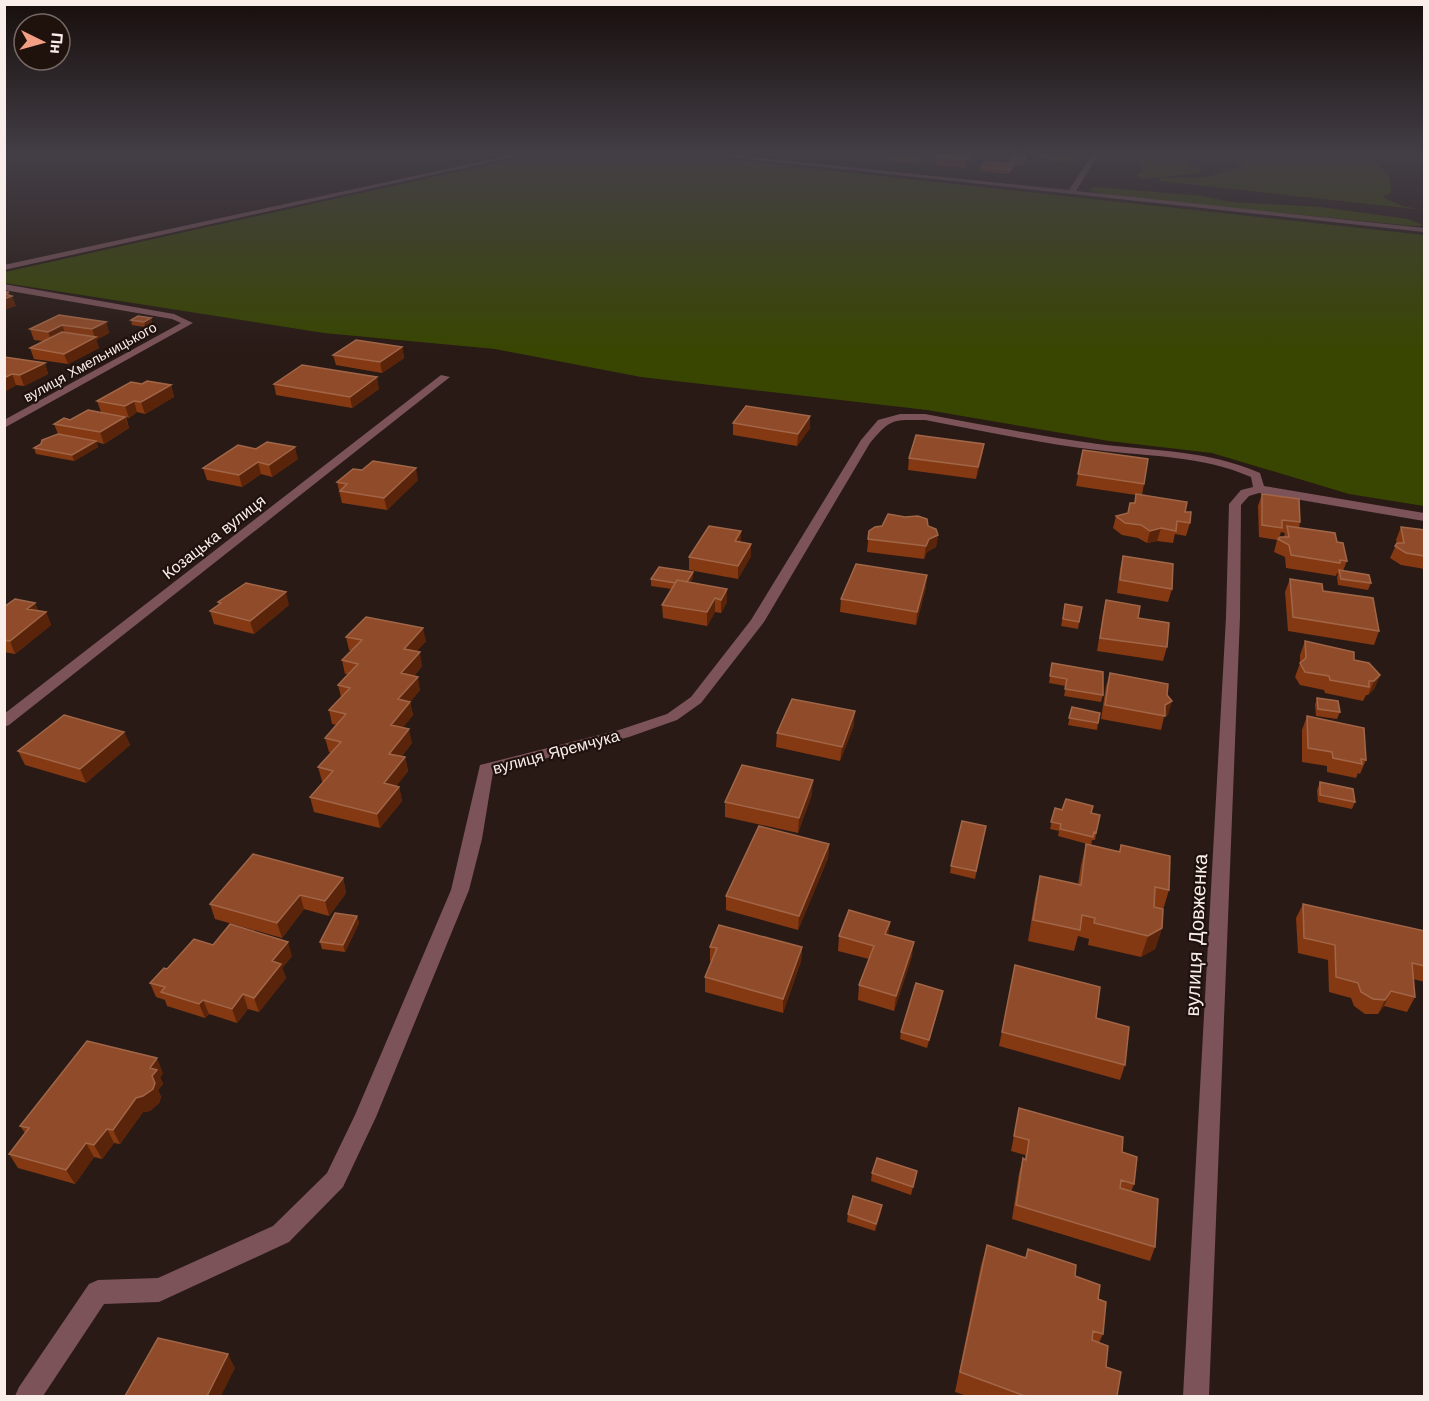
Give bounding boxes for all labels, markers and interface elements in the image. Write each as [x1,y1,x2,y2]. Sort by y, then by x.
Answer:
north arrow [12,12,72,72]
text: Пн [46,32,67,55]
street label: вулиця Хмельницького [21,319,159,405]
street label: Козацька вулиця [159,491,269,583]
street label: вулиця Яремчука [491,726,621,778]
street label: вулиця Довженка [1180,852,1212,1017]

